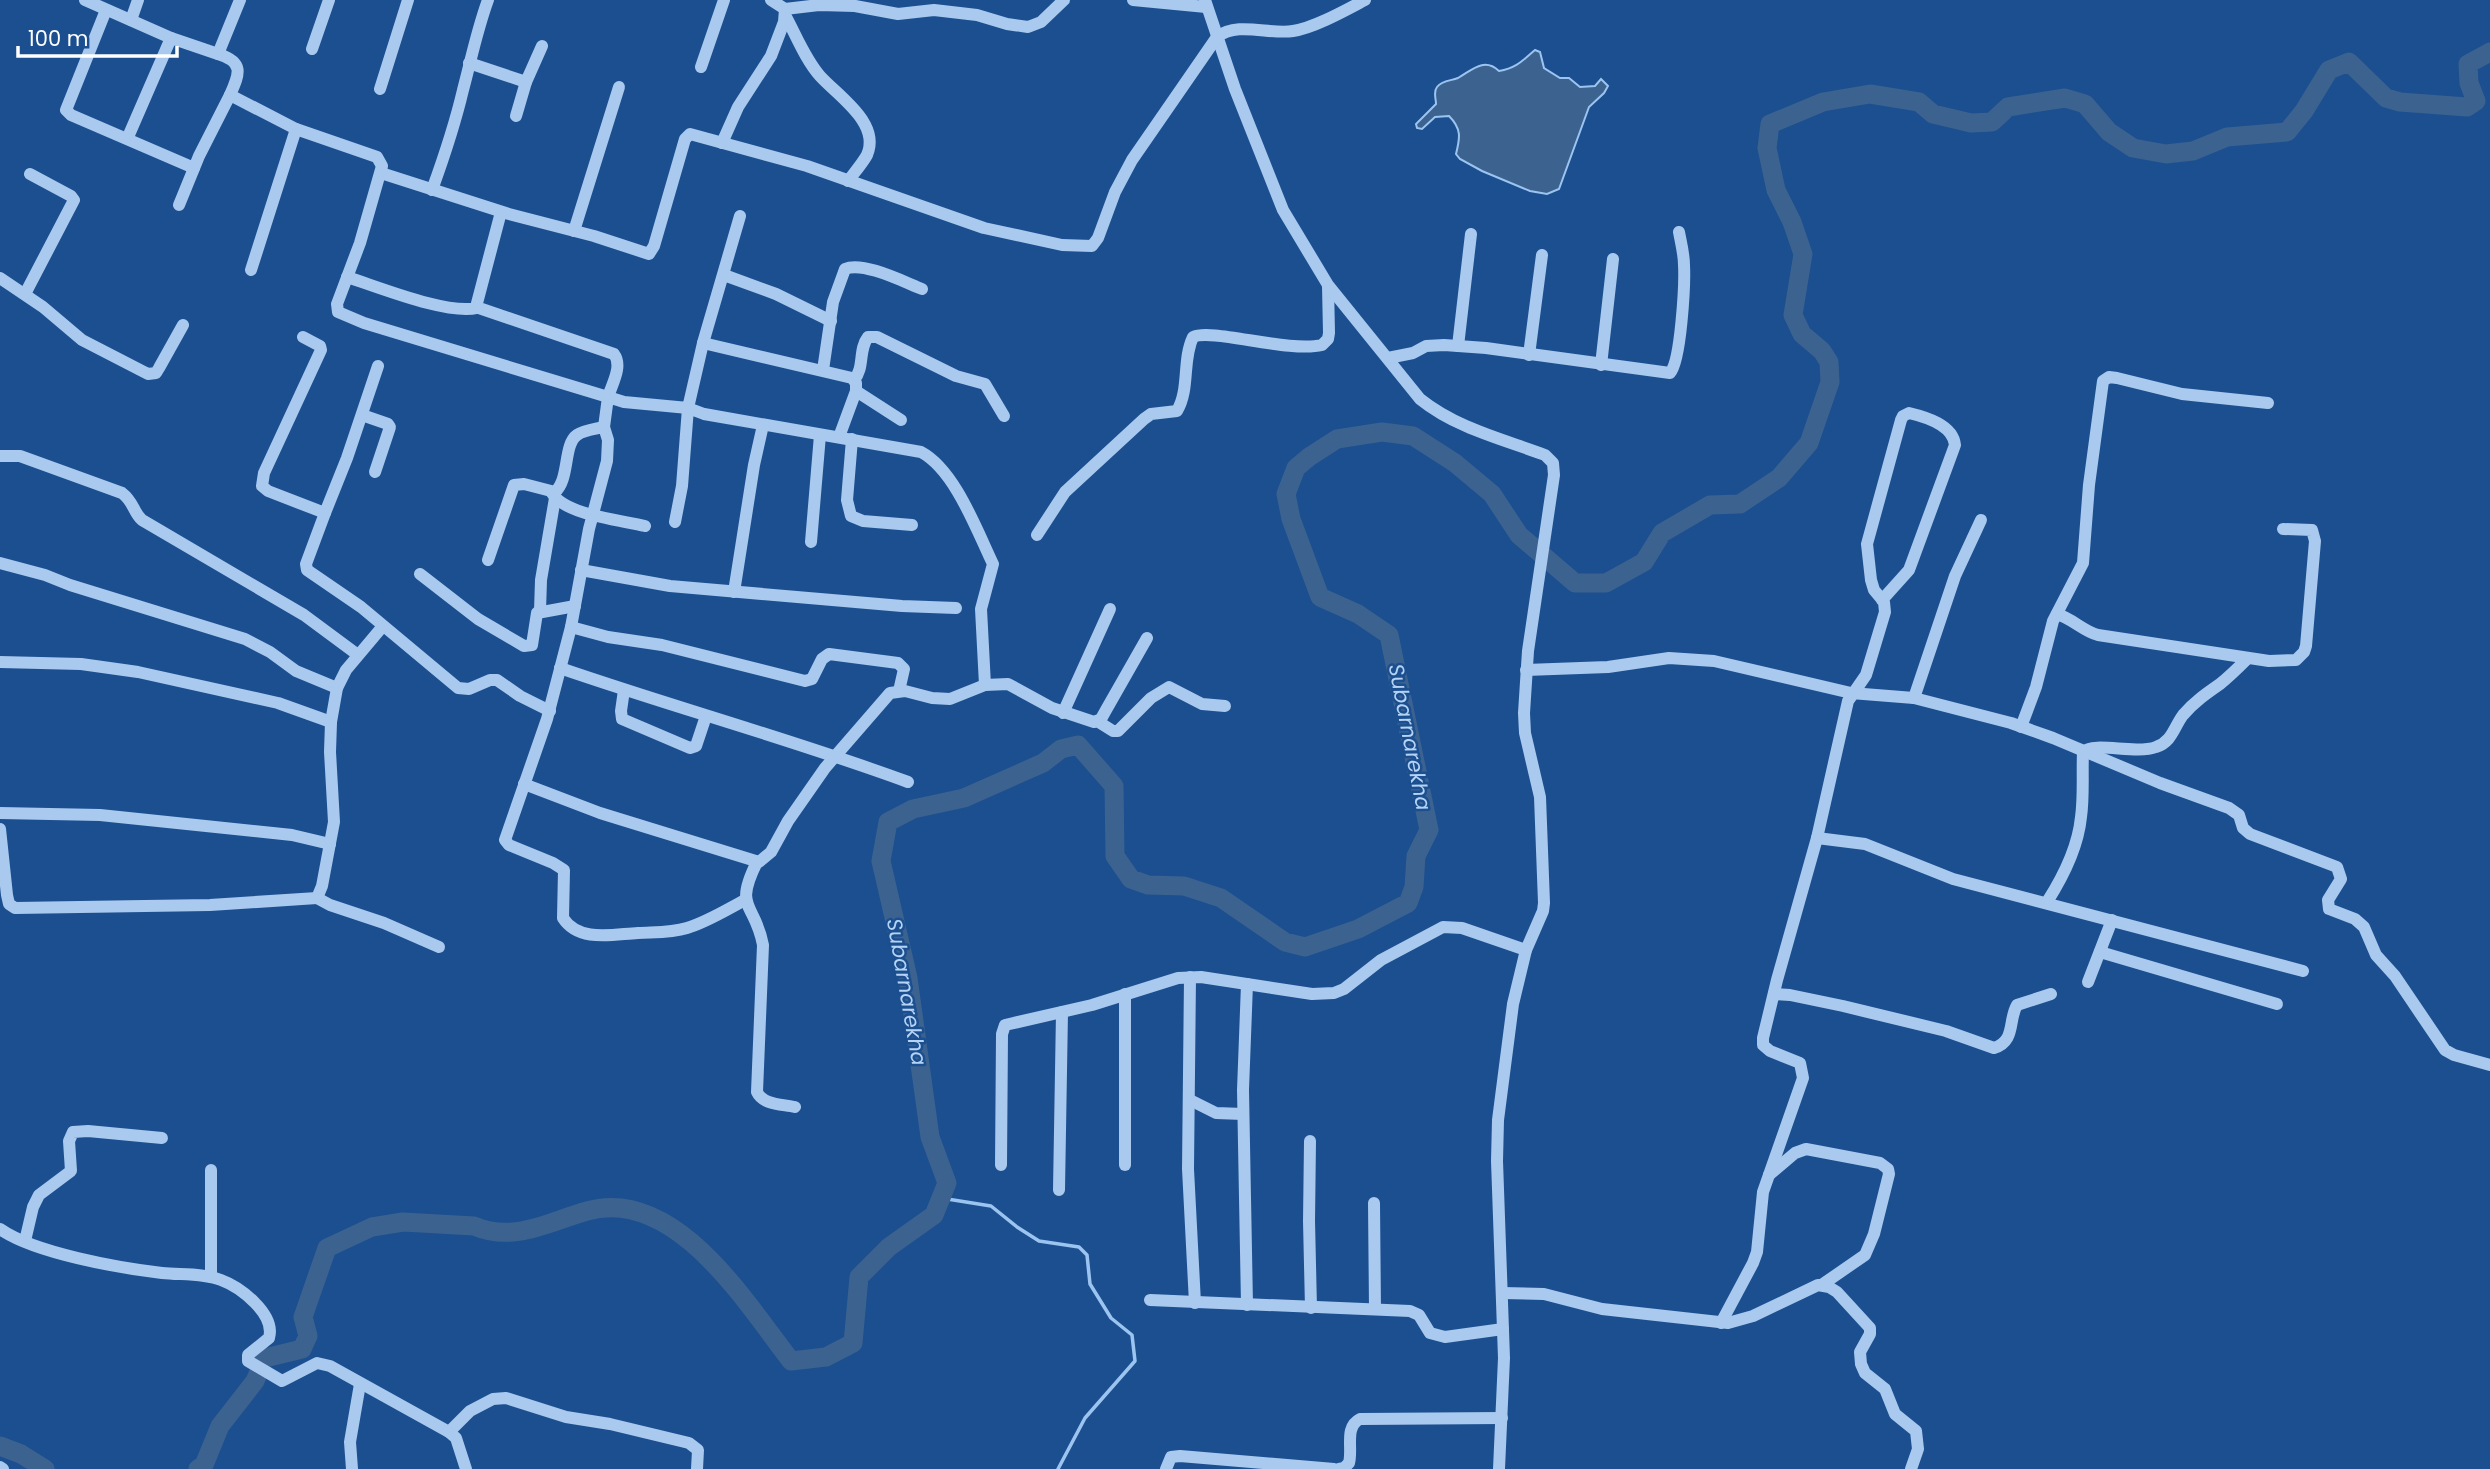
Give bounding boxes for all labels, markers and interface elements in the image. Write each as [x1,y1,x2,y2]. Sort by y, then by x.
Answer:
scale bar [18,14,177,58]
text: 100 m [28,24,88,53]
water label: Subarnarekha [1382,661,1438,813]
water label: Subarnarekha [880,916,934,1068]

